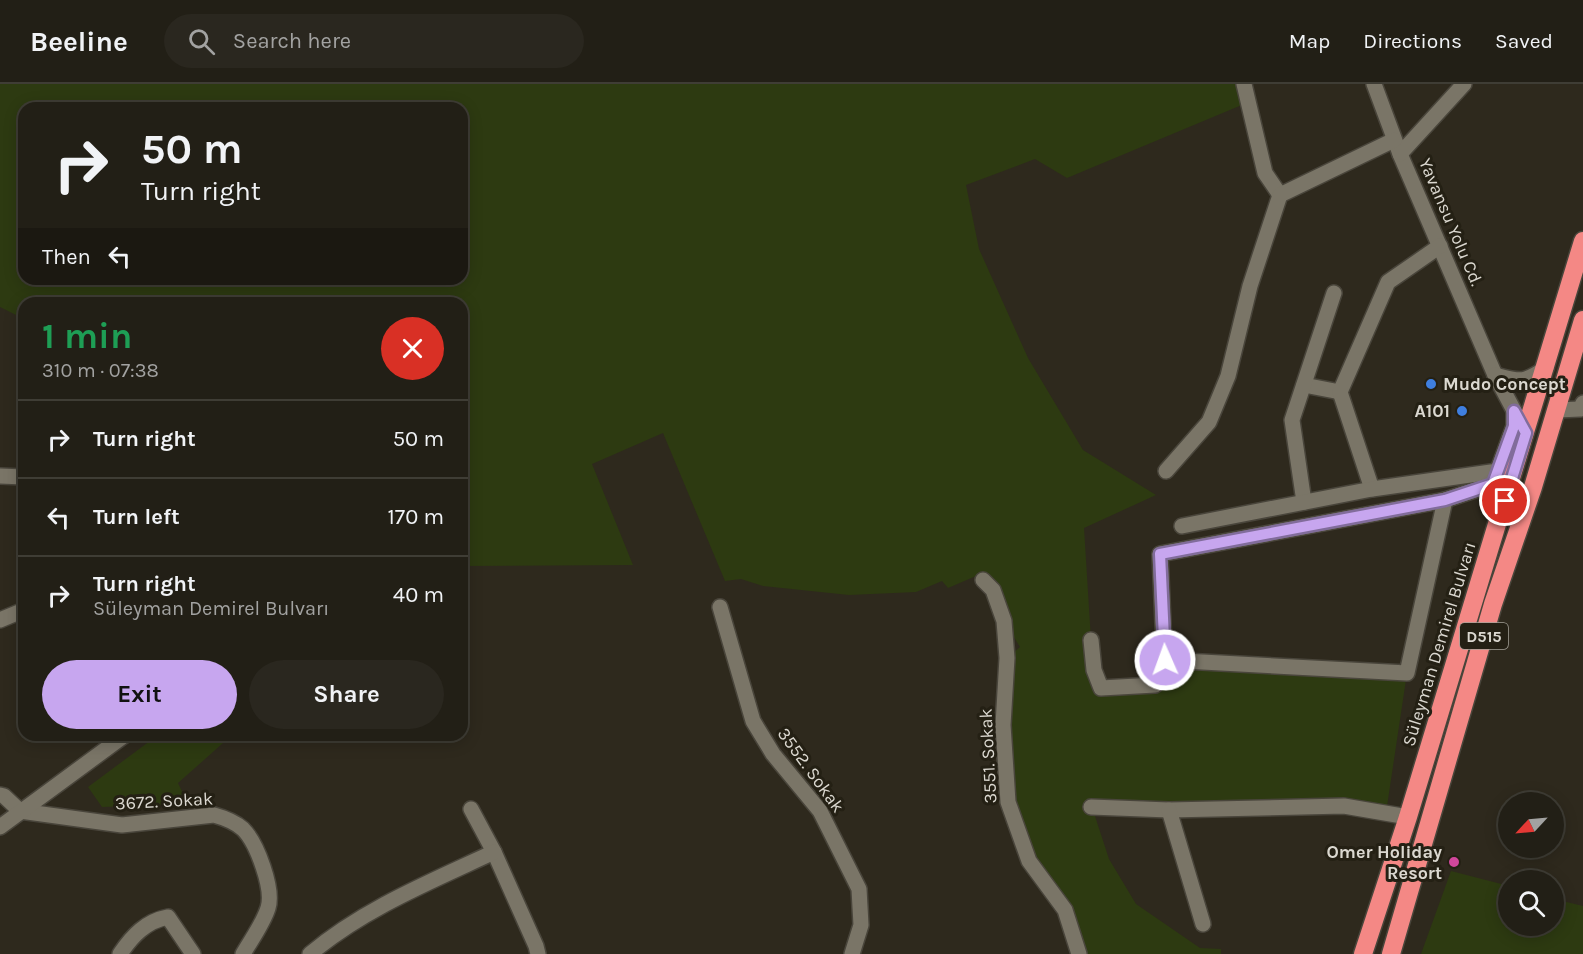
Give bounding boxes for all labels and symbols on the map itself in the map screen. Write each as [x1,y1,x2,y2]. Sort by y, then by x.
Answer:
street label: Yavansu Yolu Cd. [1414,155,1488,289]
place label: Mudo Concept [1443,373,1566,395]
marker: Mudo Concept [1424,377,1438,391]
place label: A101 [1415,400,1450,422]
marker: A101 [1455,404,1469,418]
pin [1479,475,1530,526]
street label: Süleyman Demirel Bulvarı [1397,539,1481,749]
road number: D515 [1460,623,1508,649]
position arrow [1133,628,1197,692]
street label: 3551. Sokak [975,708,1001,804]
street label: 3552. Sokak [773,723,849,817]
street label: 3672. Sokak [114,787,214,815]
north arrow [1498,792,1564,858]
place label: Omer Holiday Resort [1327,841,1442,884]
marker: Omer Holiday Resort [1447,855,1461,869]

